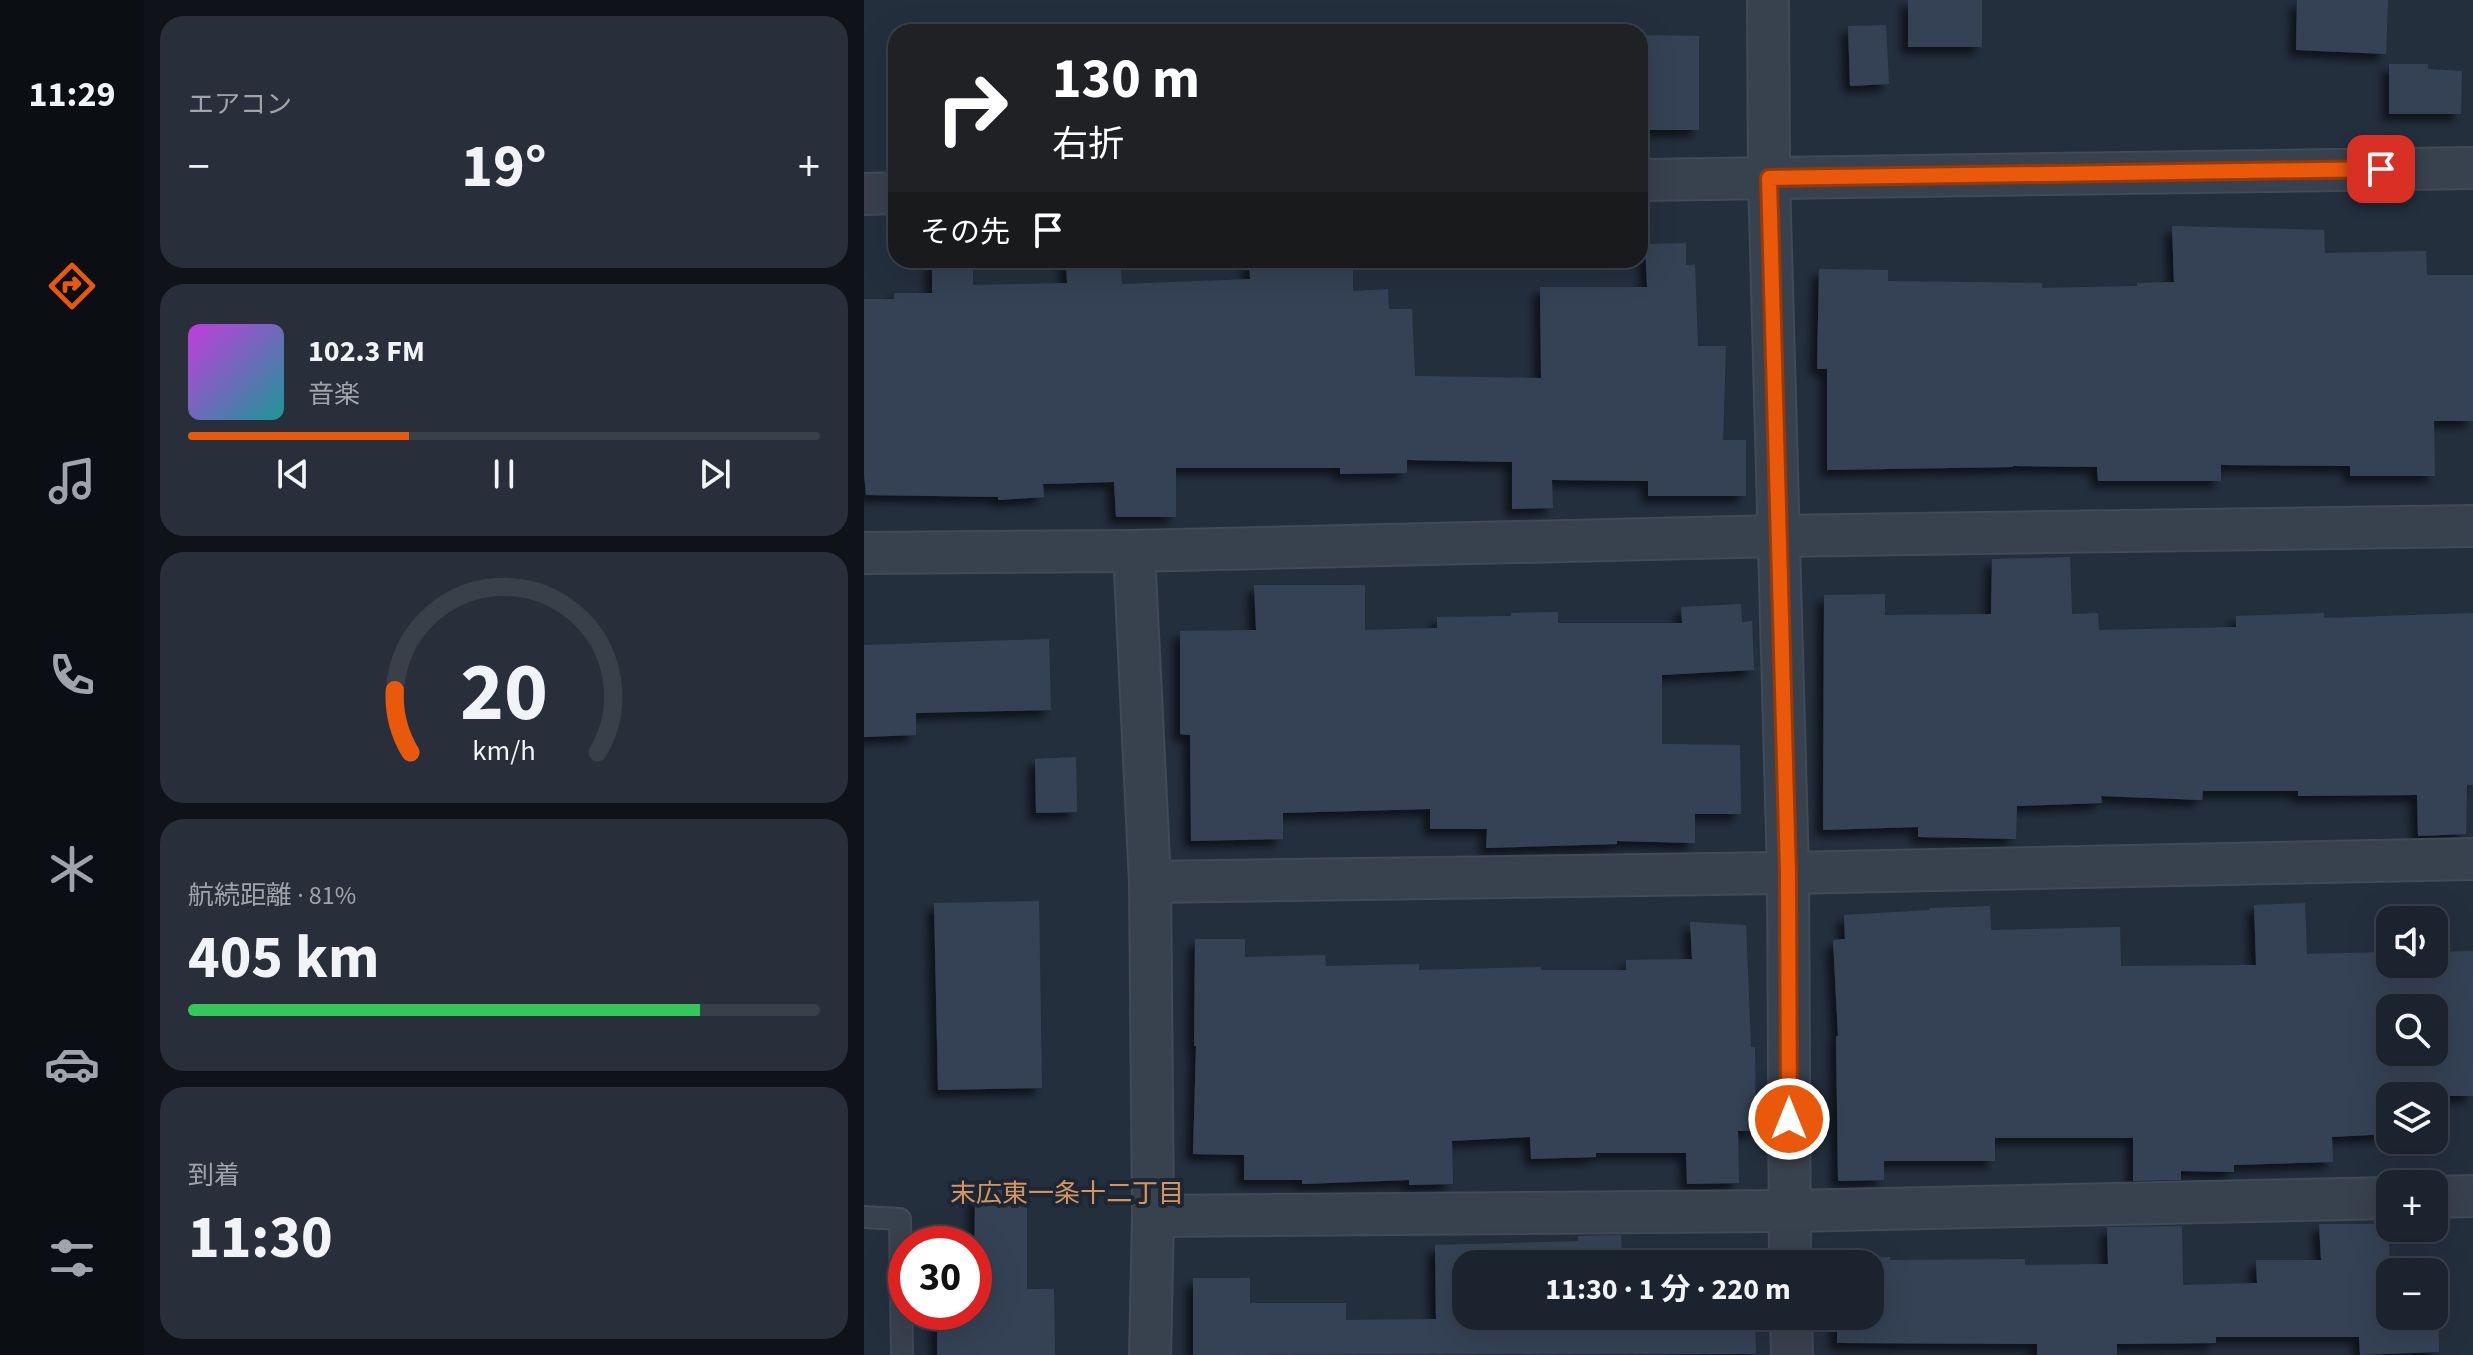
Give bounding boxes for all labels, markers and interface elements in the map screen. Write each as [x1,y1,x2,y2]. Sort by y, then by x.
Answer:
text: 130 m [1052,40,1200,119]
icon: right [920,56,1024,160]
text: 11:29 [29,69,115,120]
text: エアコン [188,86,292,123]
text: 右折 [1052,119,1124,170]
text: 19° [461,125,547,210]
pin [2347,135,2415,203]
text: − [188,136,210,199]
text: + [798,136,820,199]
icon: arrive [2359,147,2403,191]
icon: arrive [1026,208,1070,252]
text: その先 [920,211,1010,254]
icon: directions [44,258,100,314]
text: 102.3 FM [308,330,425,373]
text: 音楽 [308,376,360,413]
icon: previous [271,452,315,496]
icon: pause [482,452,526,496]
icon: next [693,452,737,496]
icon: music [44,453,100,509]
text: 20 [460,634,548,752]
icon: phone [44,647,100,703]
text: km/h [472,732,536,772]
icon: climate [44,841,100,897]
text: 航続距離 · 81% [188,877,356,914]
map controls [2376,906,2448,1330]
button: sound [2376,906,2448,978]
text: 405 km [188,916,379,1001]
button: search [2376,994,2448,1066]
icon: car [44,1036,100,1092]
position arrow [1747,1077,1831,1161]
button: layers [2376,1082,2448,1154]
text: 到着 [188,1157,240,1194]
button: + [2376,1170,2448,1242]
district label: 末広東一条十二丁目 [950,1175,1184,1212]
text: 11:30 [188,1196,333,1281]
speed limit sign: 30 [888,1226,992,1330]
icon: filters [44,1230,100,1286]
button: − [2376,1258,2448,1330]
text: 11:30 · 1 分 · 220 m [1545,1268,1791,1311]

